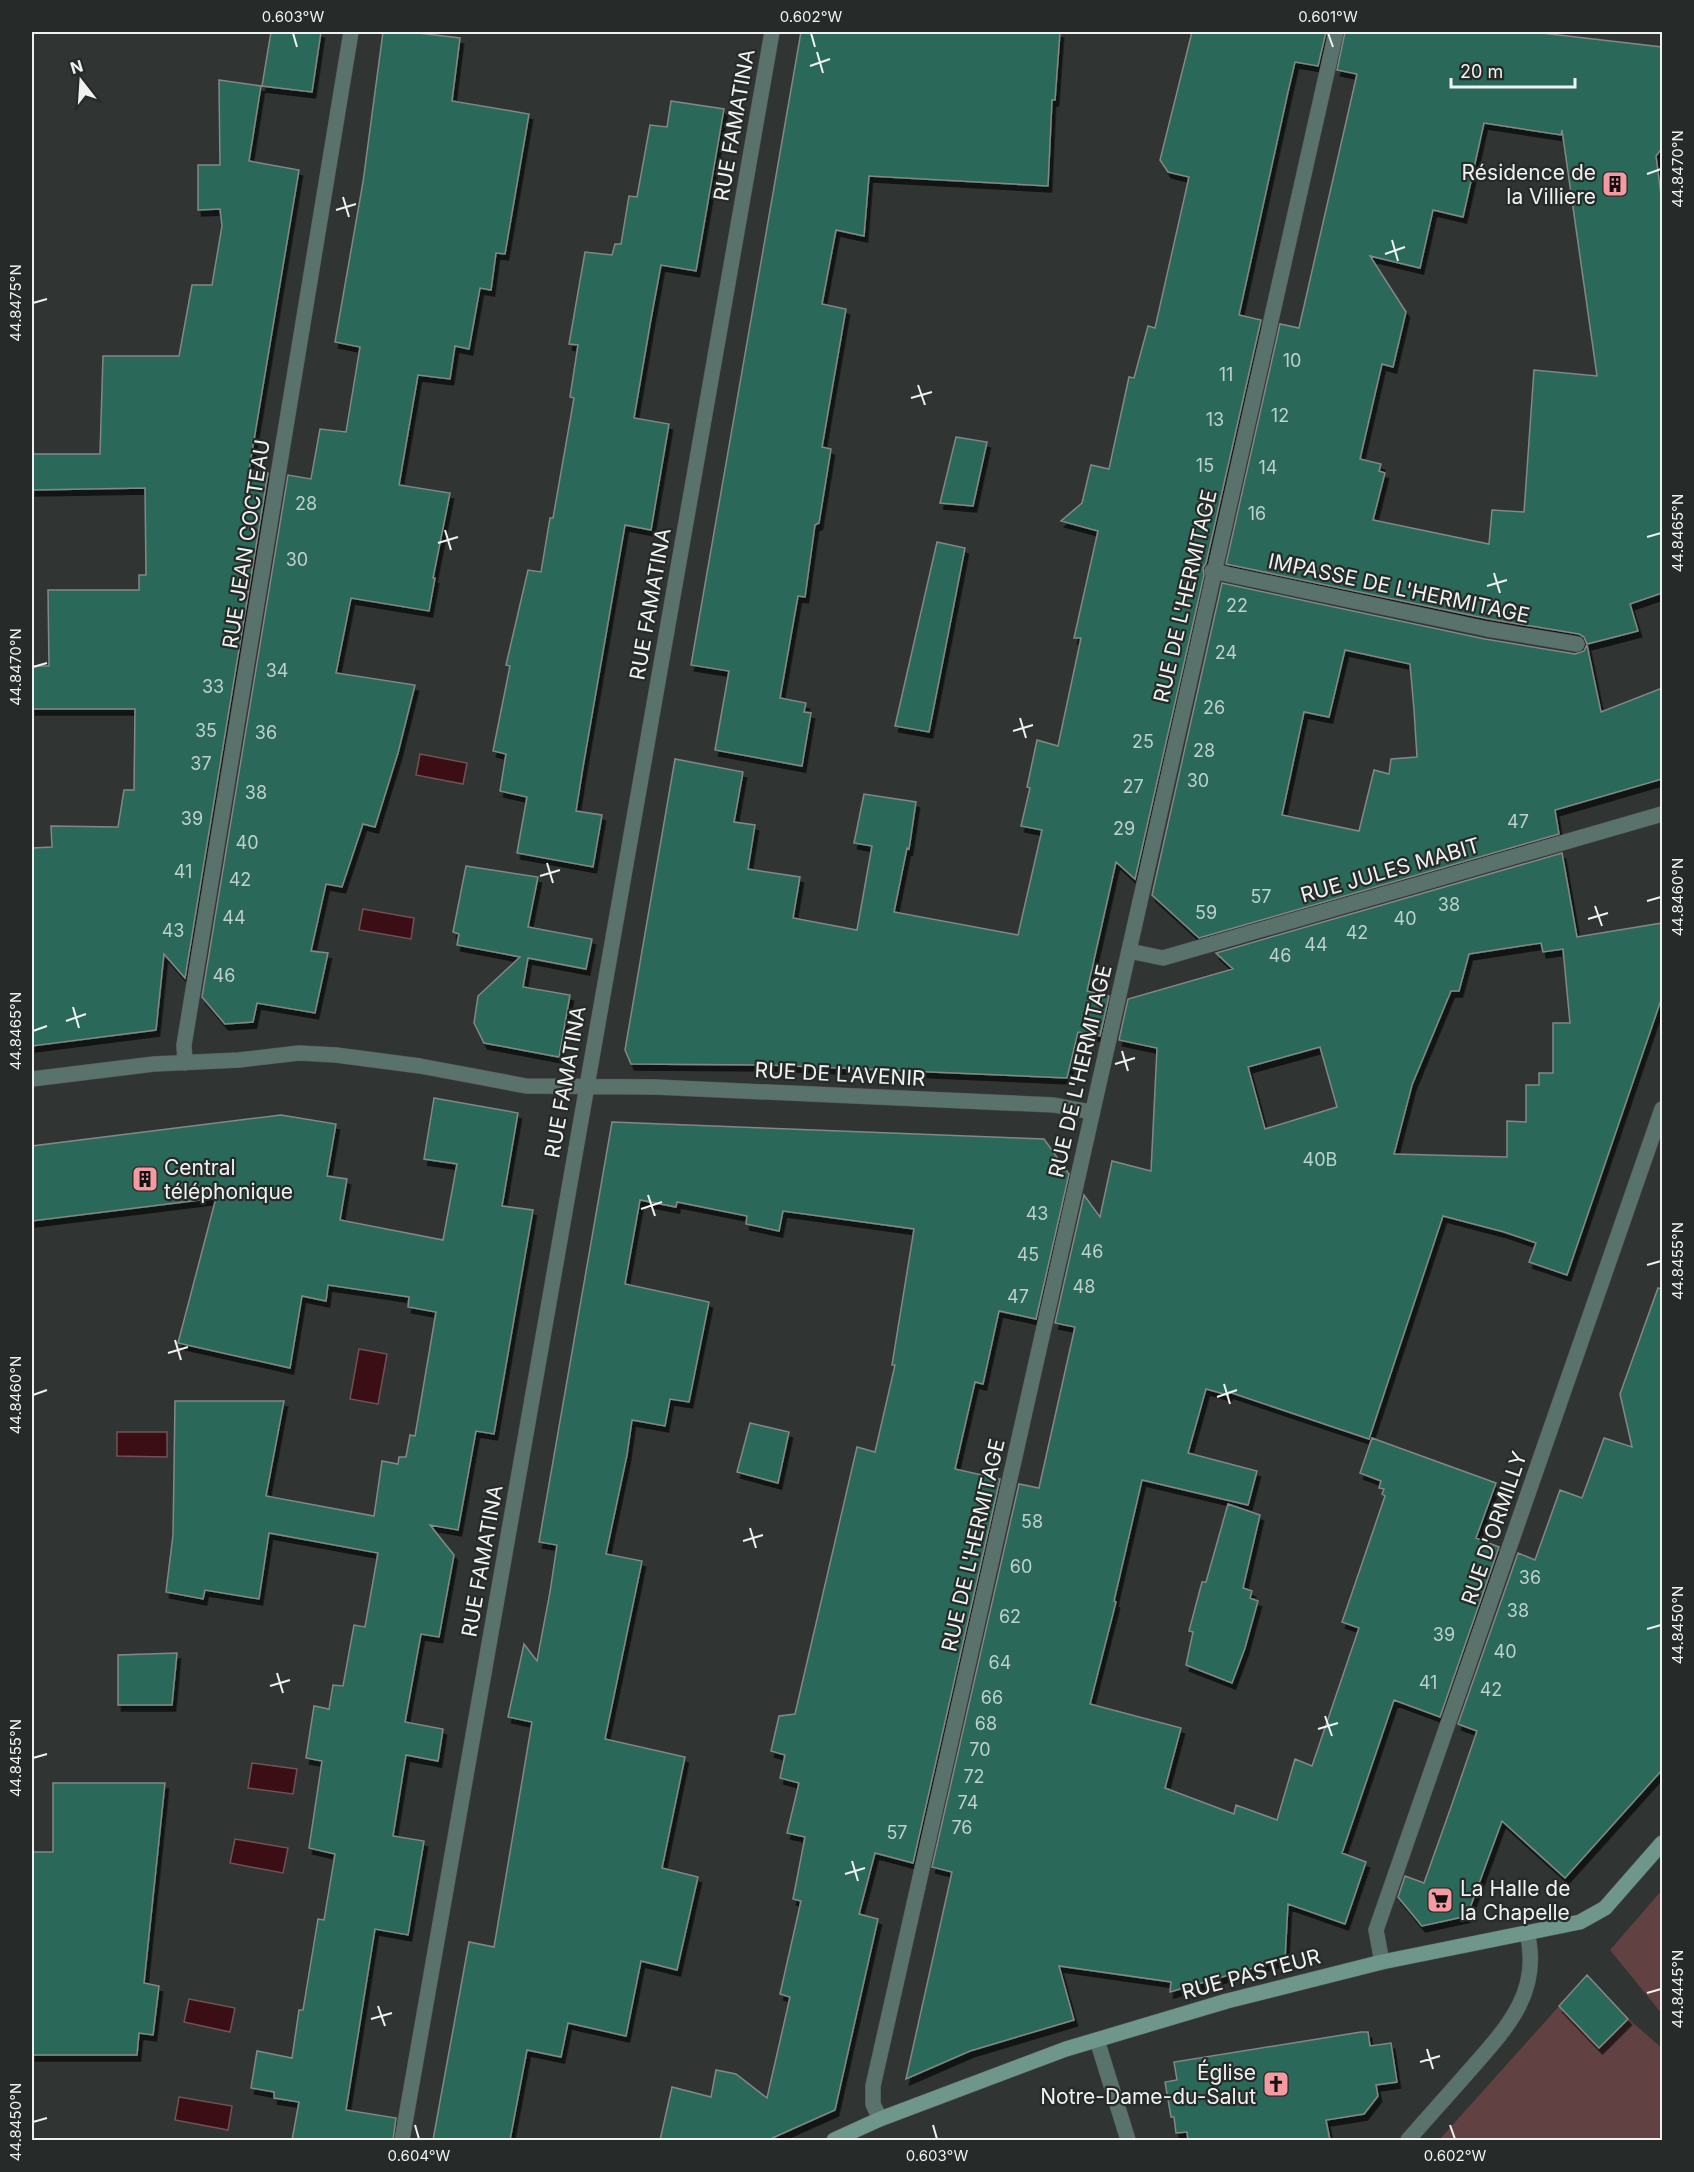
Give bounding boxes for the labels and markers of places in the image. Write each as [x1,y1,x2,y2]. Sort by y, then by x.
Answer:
place label: Résidence de la Villiere [1462,160,1596,209]
building icon: Résidence de la Villiere [1600,169,1630,199]
place label: Central téléphonique [164,1155,293,1204]
building icon: Central téléphonique [130,1164,160,1194]
place label: La Halle de la Chapelle [1460,1876,1570,1925]
supermarket icon: La Halle de la Chapelle [1425,1885,1455,1915]
place label: Église Notre-Dame-du-Salut [1040,2059,1256,2109]
church icon: Église Notre-Dame-du-Salut [1261,2069,1291,2099]

